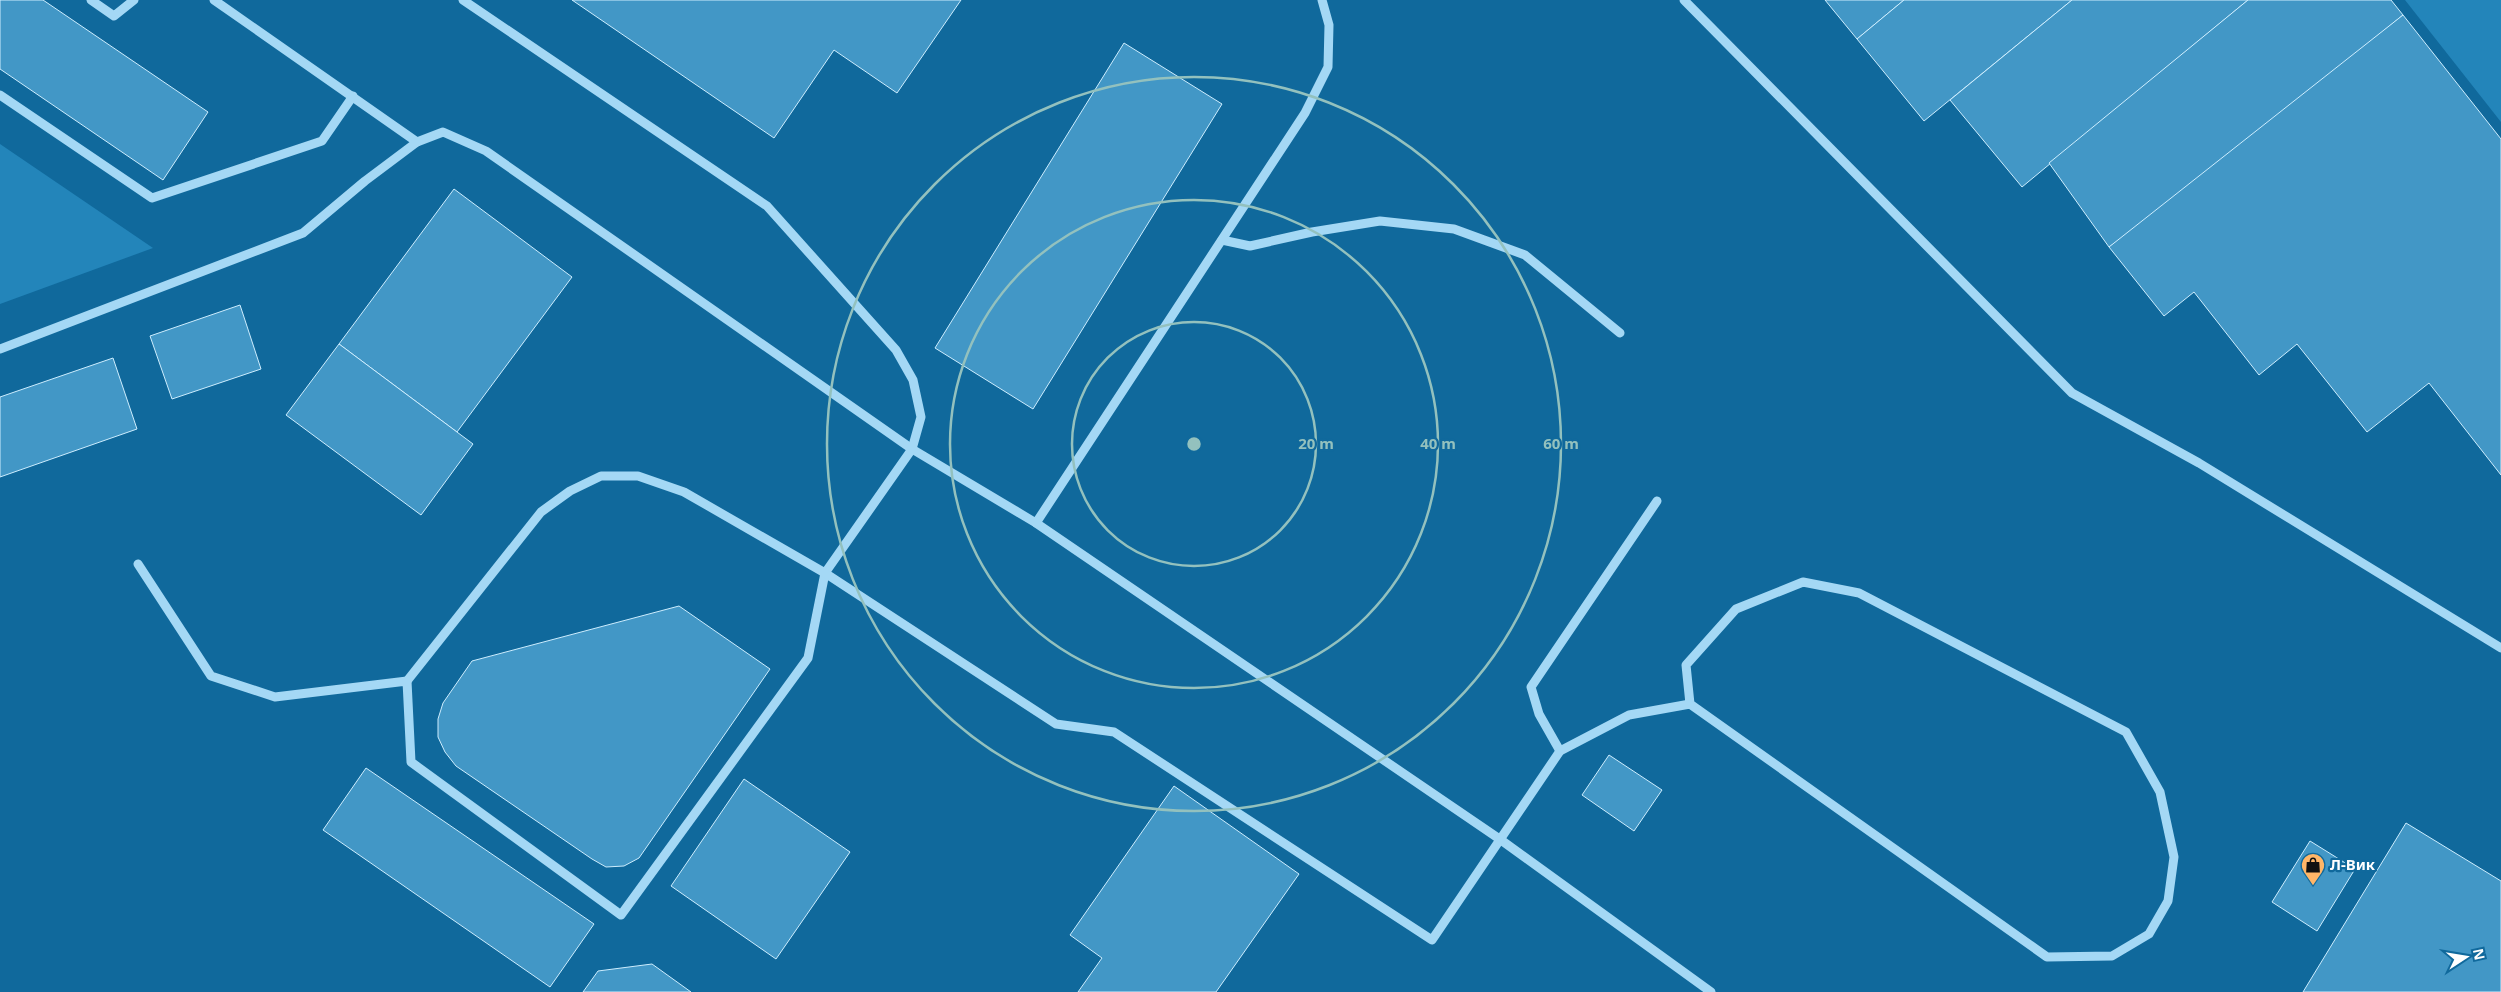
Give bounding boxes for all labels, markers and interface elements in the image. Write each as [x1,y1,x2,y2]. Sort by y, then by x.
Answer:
text: 20 m [1298,433,1334,453]
text: 40 m [1420,433,1456,453]
text: 60 m [1543,433,1579,453]
centre of rings [1185,435,1203,453]
shop icon: Л-Вик [2300,852,2326,886]
place label: Л-Вик [2330,854,2376,874]
north arrow [2441,932,2491,982]
text: N [2469,947,2490,962]

